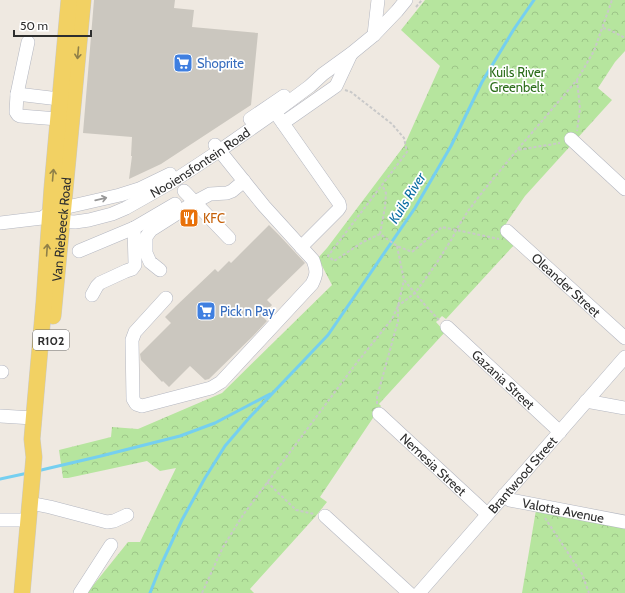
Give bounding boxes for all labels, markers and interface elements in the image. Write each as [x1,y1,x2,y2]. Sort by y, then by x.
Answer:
scale bar [14,12,91,38]
text: 50 m [20,18,48,33]
one-way arrow [74,46,82,59]
supermarket icon: Shoprite [172,52,194,74]
place label: Shoprite [197,55,244,71]
park label: Kuils River Greenbelt [489,64,546,95]
street label: Nooiensfontein Road [147,124,253,201]
one-way arrow [49,169,56,182]
water label: Kuils River [384,169,430,227]
street label: Van Riebeeck Road [48,177,74,282]
one-way arrow [95,195,108,203]
restaurant icon: KFC [178,207,200,229]
place label: KFC [203,210,225,226]
one-way arrow [44,244,51,257]
street label: Oleander Street [528,249,605,320]
supermarket icon: Pick n Pay [195,300,217,322]
place label: Pick n Pay [220,303,275,319]
road number: R102 [33,330,69,350]
street label: Gazania Street [469,346,539,413]
street label: Nemesia Street [397,430,470,499]
street label: Brantwood Street [484,433,561,516]
street label: Valotta Avenue [521,495,606,526]

